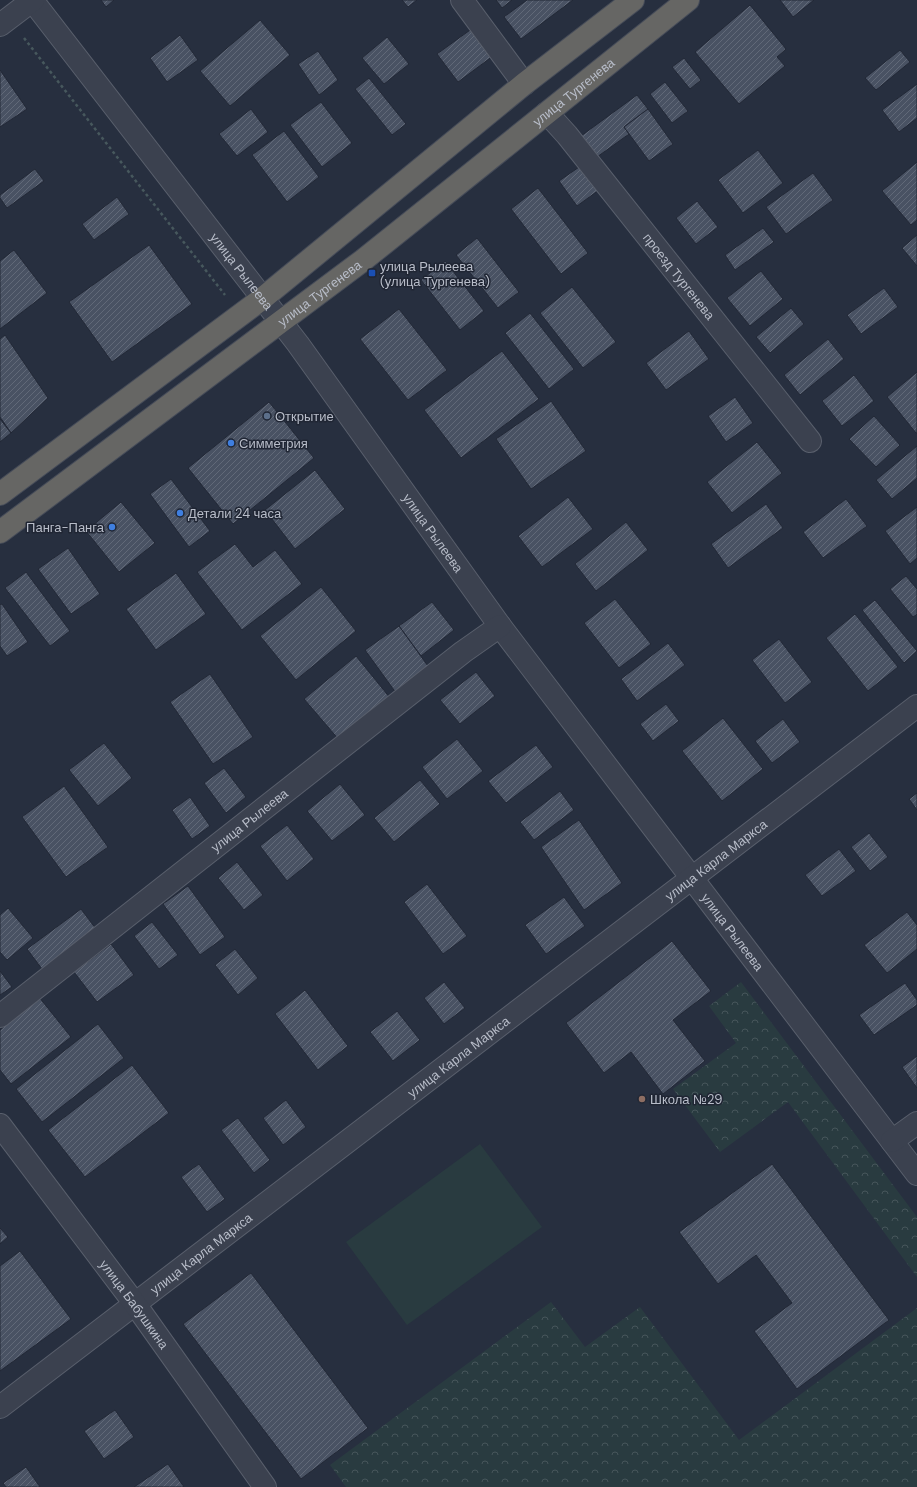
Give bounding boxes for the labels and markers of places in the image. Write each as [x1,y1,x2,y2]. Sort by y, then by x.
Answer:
place label: улица Рылеева (улица Тургенева) [380,258,490,290]
marker: улица Рылеева (улица Тургенева) [367,268,377,278]
place label: Открытие [275,408,334,425]
marker: Открытие [262,411,272,421]
place label: Симметрия [239,435,308,452]
marker: Симметрия [226,438,236,448]
place label: Детали 24 часа [188,505,282,522]
marker: Детали 24 часа [175,508,185,518]
place label: Панга-Панга [26,519,105,536]
marker: Панга-Панга [107,522,117,532]
place label: Школа №29 [650,1091,722,1108]
marker: Школа №29 [637,1094,647,1104]

